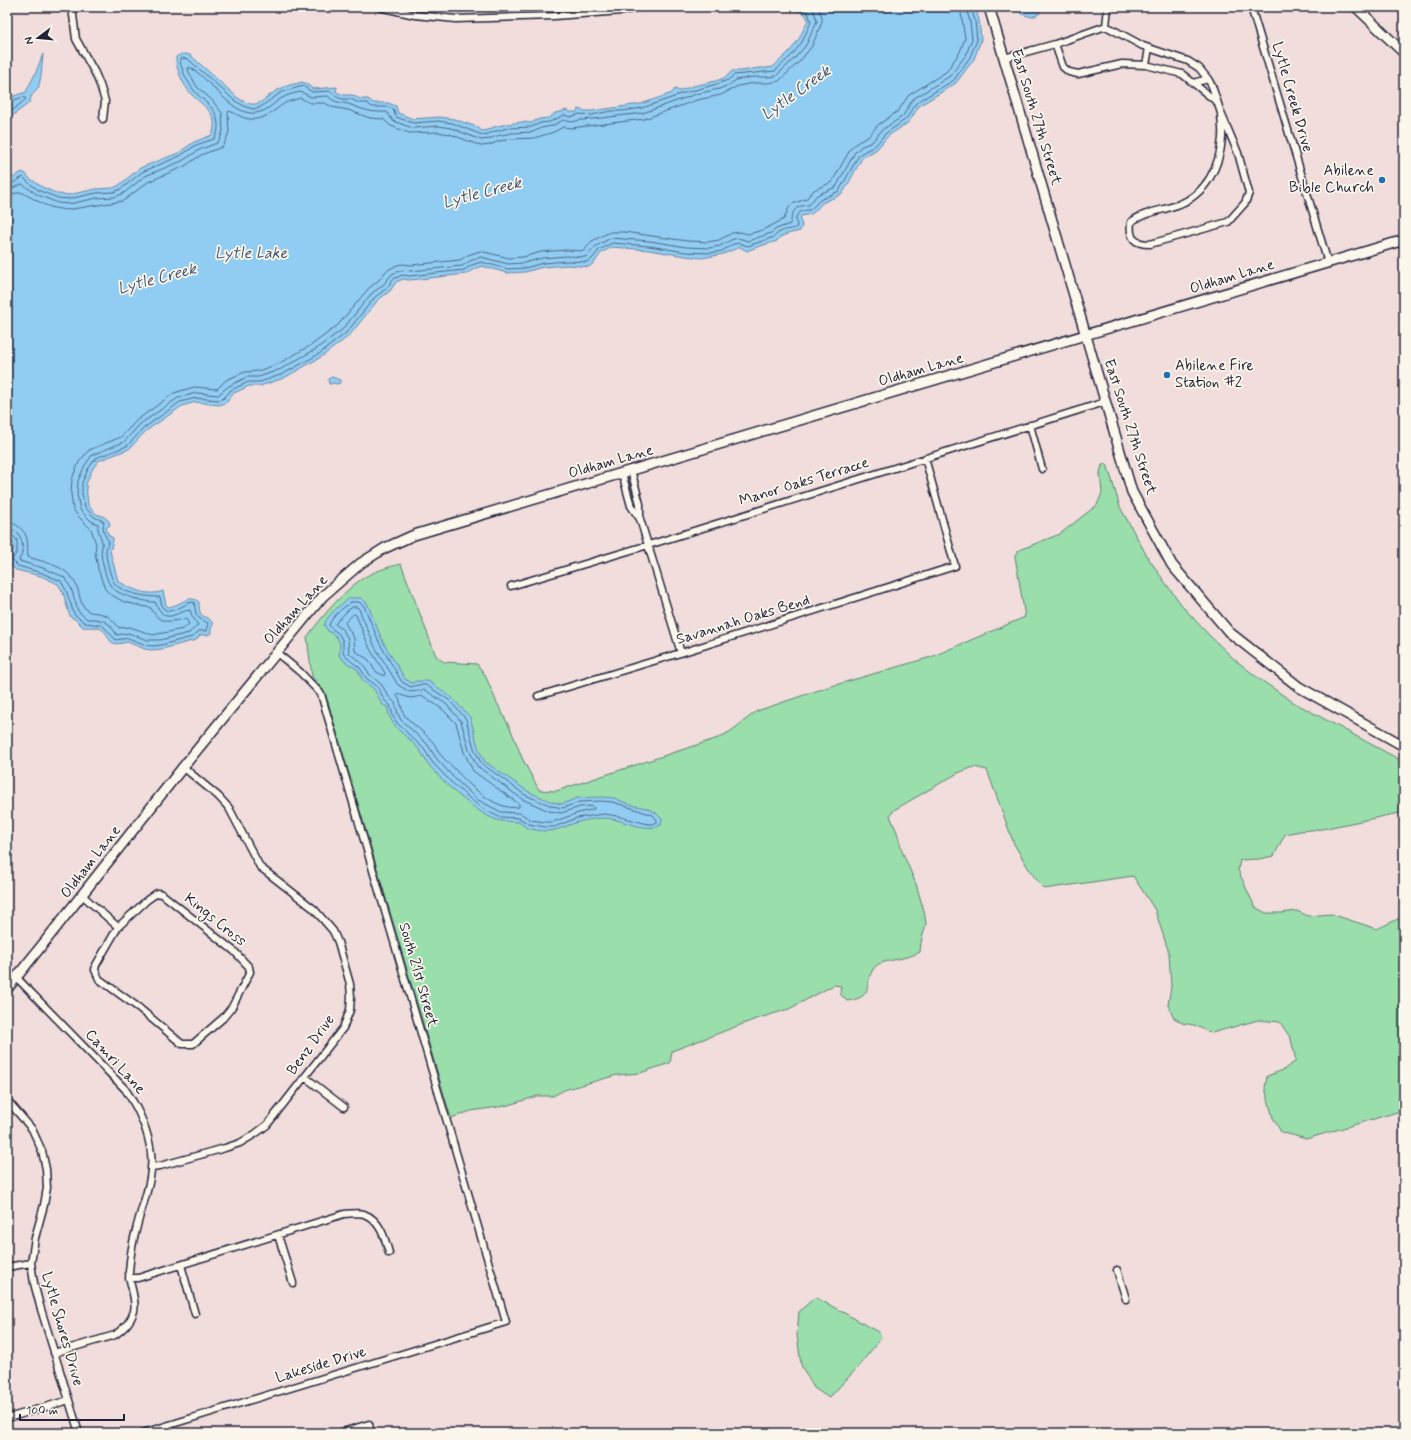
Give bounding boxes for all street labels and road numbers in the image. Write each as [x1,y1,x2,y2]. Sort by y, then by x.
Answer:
street label: Lytle Creek Drive [1267,40,1317,155]
street label: East South 27th Street [1006,46,1066,188]
street label: Oldham Lane [1187,255,1277,299]
street label: Oldham Lane [876,348,966,392]
street label: East South 27th Street [1099,357,1161,498]
street label: Oldham Lane [566,440,656,484]
street label: Manor Oaks Terracce [737,453,871,511]
street label: Oldham Lane [259,571,333,649]
street label: Savannah Oaks Bend [674,590,812,650]
street label: Oldham Lane [56,821,126,903]
street label: Kings Cross [179,889,250,952]
street label: South 21st Street [394,920,443,1030]
street label: Benz Drive [282,1011,340,1079]
street label: Camri Lane [80,1025,150,1099]
street label: Lytle Shores Drive [36,1270,88,1389]
street label: Lakeside Drive [273,1342,369,1388]

